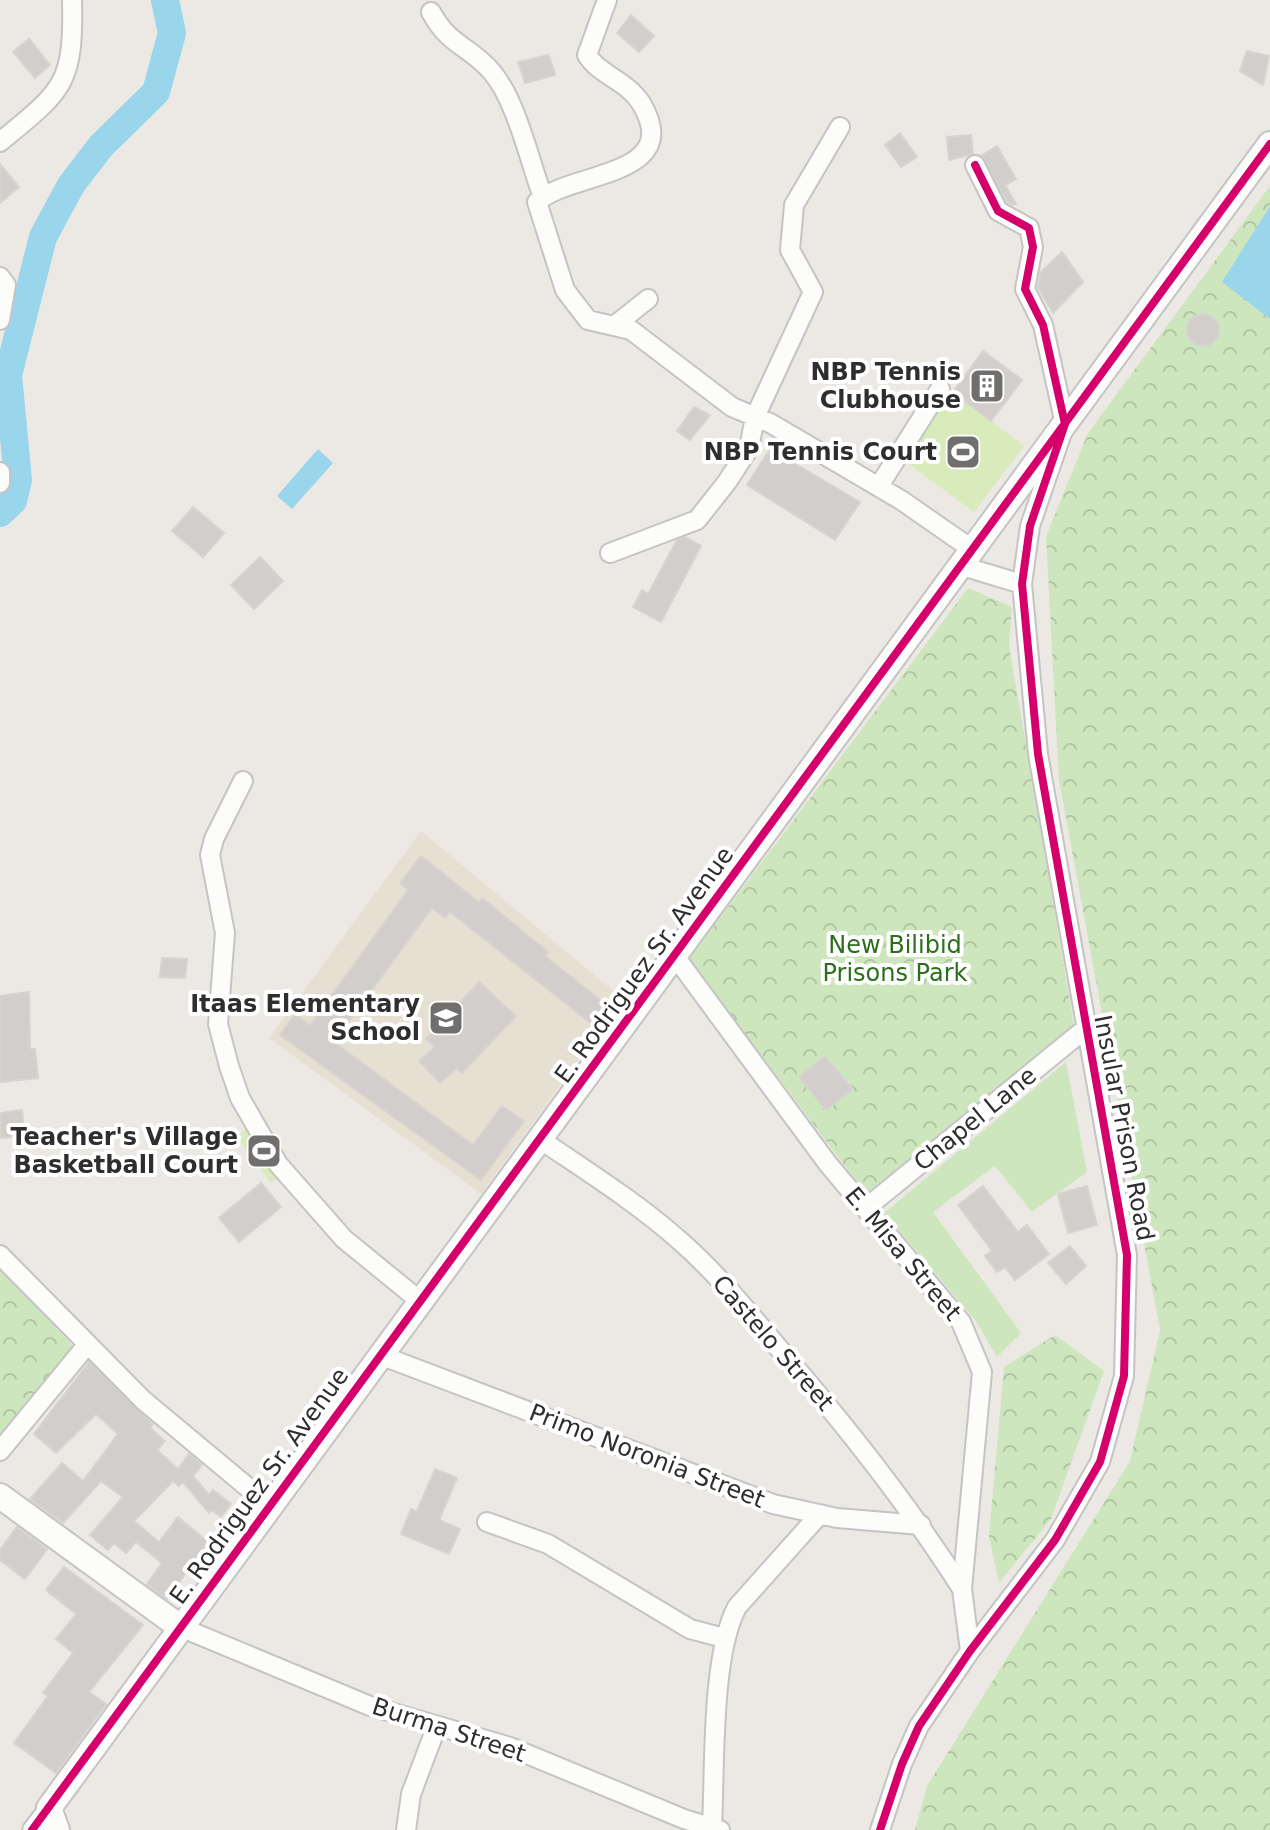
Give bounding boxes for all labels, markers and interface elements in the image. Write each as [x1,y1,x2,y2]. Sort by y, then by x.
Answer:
place label: NBP Tennis Clubhouse [811,358,961,414]
building icon: NBP Tennis Clubhouse [968,367,1006,405]
sports icon: NBP Tennis Court [944,433,982,471]
place label: NBP Tennis Court [704,438,937,466]
street label: E. Rodriguez Sr. Avenue [549,841,739,1089]
park label: New Bilibid Prisons Park [823,931,968,987]
place label: Itaas Elementary School [190,990,420,1046]
school or university icon: Itaas Elementary School [427,999,465,1037]
street label: Insular Prison Road [1088,1013,1160,1243]
street label: Chapel Lane [908,1061,1042,1177]
place label: Teacher's Village Basketball Court [10,1123,238,1179]
sports icon: Teacher's Village Basketball Court [245,1132,283,1170]
street label: E. Misa Street [839,1182,967,1326]
street label: Castelo Street [707,1270,839,1416]
street label: E. Rodriguez Sr. Avenue [164,1362,354,1610]
street label: Primo Noronia Street [525,1398,769,1514]
street label: Burma Street [369,1692,529,1768]

